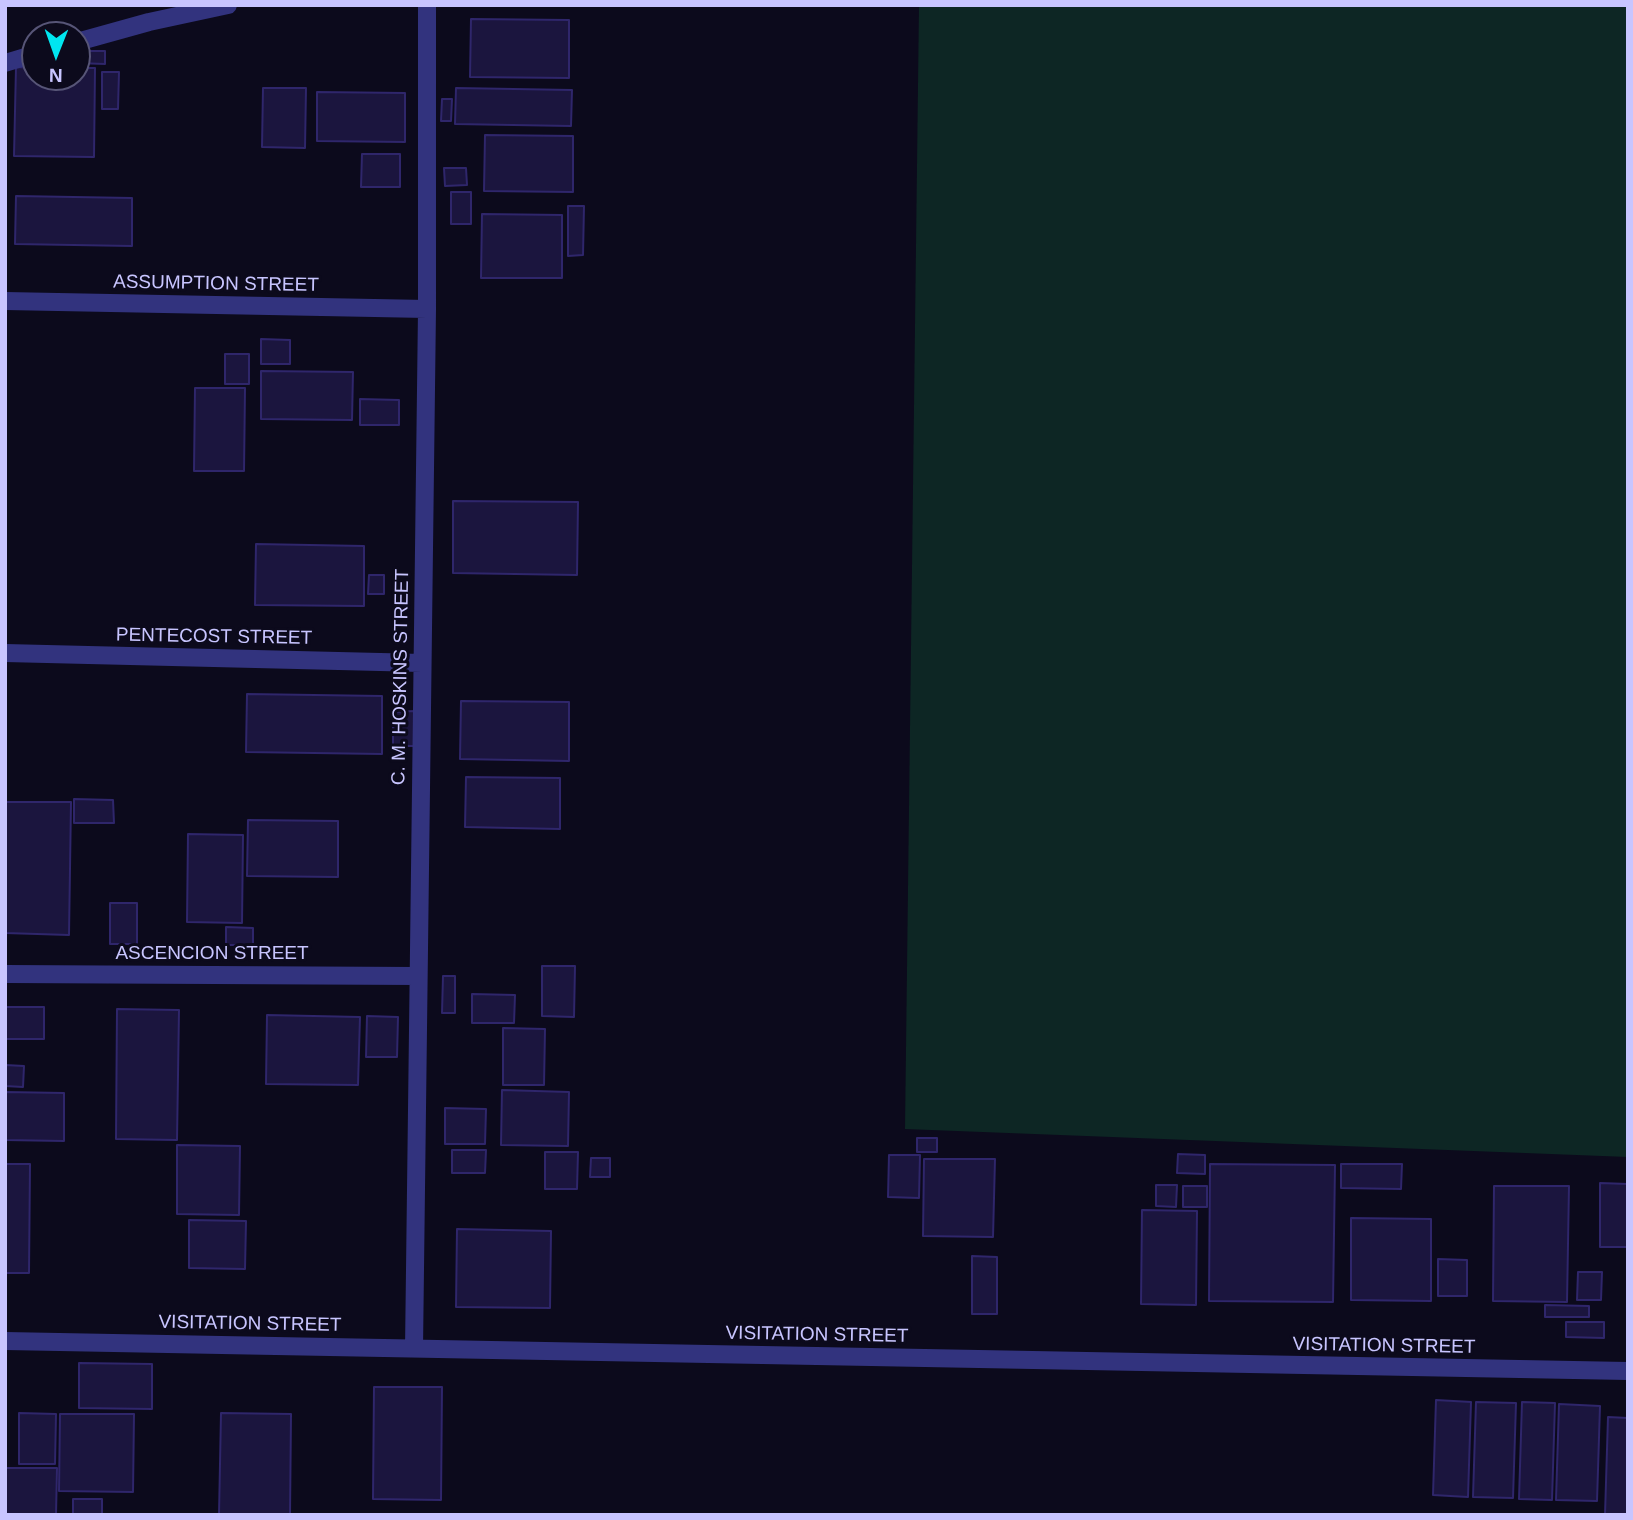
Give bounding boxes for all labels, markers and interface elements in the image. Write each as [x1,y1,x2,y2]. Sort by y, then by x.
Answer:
north arrow [21,21,91,91]
text: N [49,65,63,86]
street label: ASSUMPTION STREET [113,271,319,297]
street label: C. M. HOSKINS STREET [388,569,414,785]
street label: PENTECOST STREET [116,624,312,650]
street label: ASCENCION STREET [115,943,309,965]
street label: VISITATION STREET [158,1311,342,1337]
street label: VISITATION STREET [725,1322,909,1348]
street label: VISITATION STREET [1292,1333,1476,1359]

